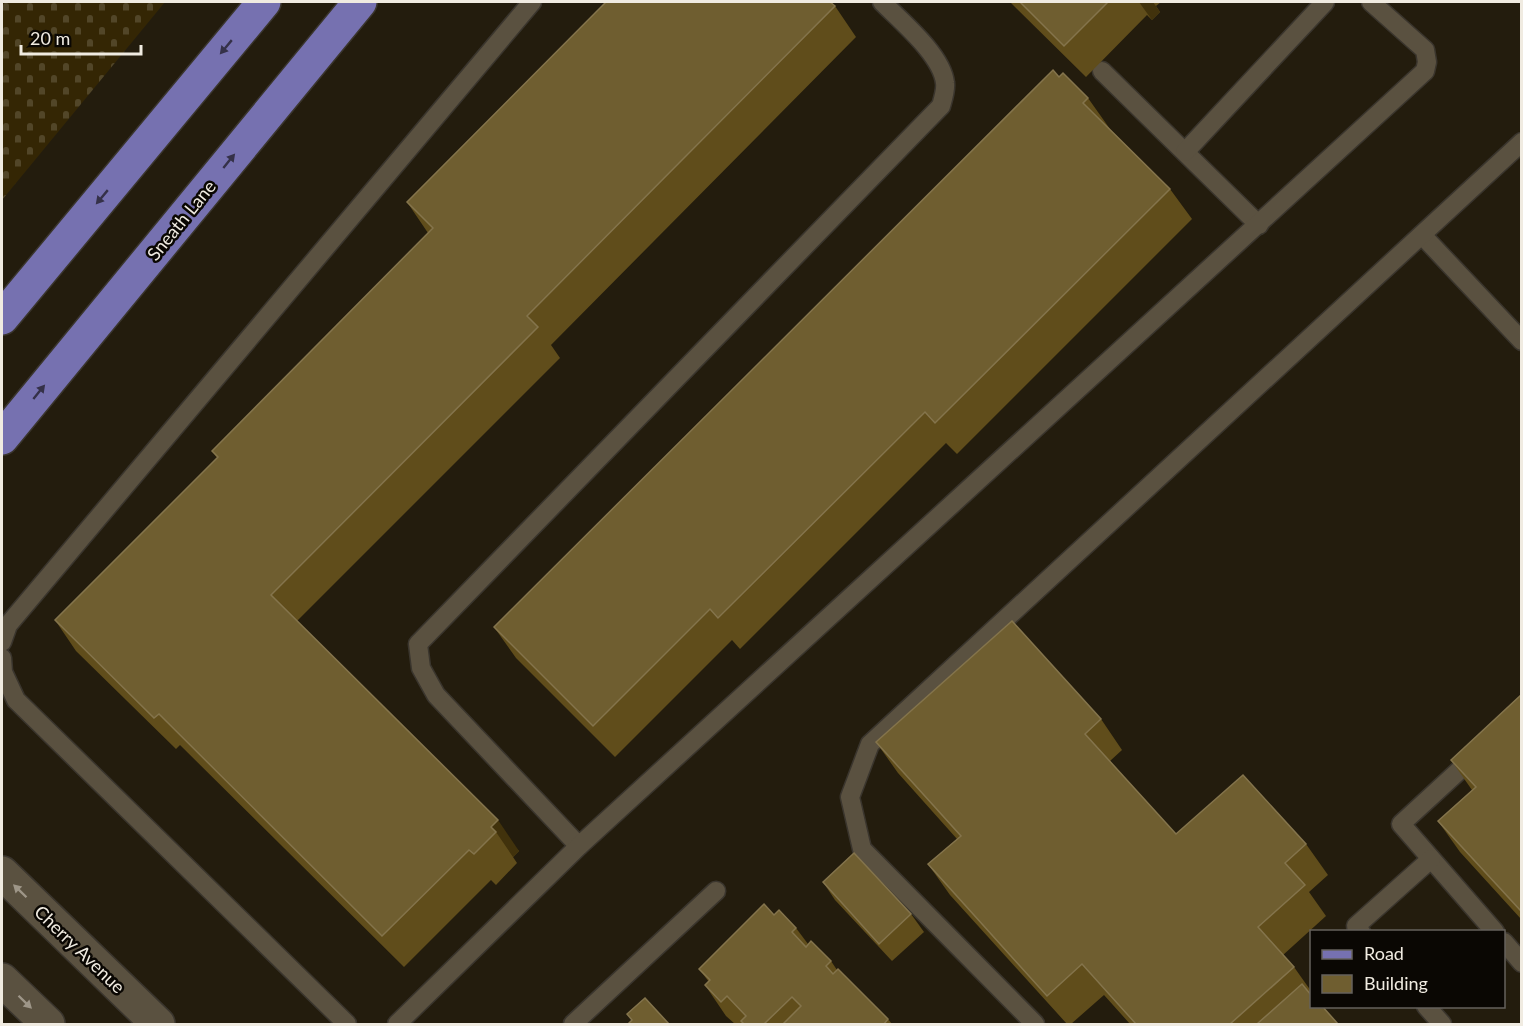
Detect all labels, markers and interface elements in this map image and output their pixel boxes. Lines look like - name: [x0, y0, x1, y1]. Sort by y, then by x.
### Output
- scale bar: [21, 18, 141, 56]
- text: 20 m: [30, 27, 70, 49]
- one-way arrow: [221, 39, 233, 54]
- one-way arrow: [223, 153, 236, 169]
- street label: Sneath Lane: [142, 175, 220, 265]
- one-way arrow: [96, 189, 109, 204]
- one-way arrow: [32, 384, 45, 400]
- one-way arrow: [12, 884, 27, 898]
- street label: Cherry Avenue: [30, 900, 130, 998]
- legend: [1310, 930, 1505, 1008]
- text: Road: [1364, 942, 1404, 964]
- text: Building: [1364, 972, 1428, 994]
- one-way arrow: [17, 995, 32, 1009]

